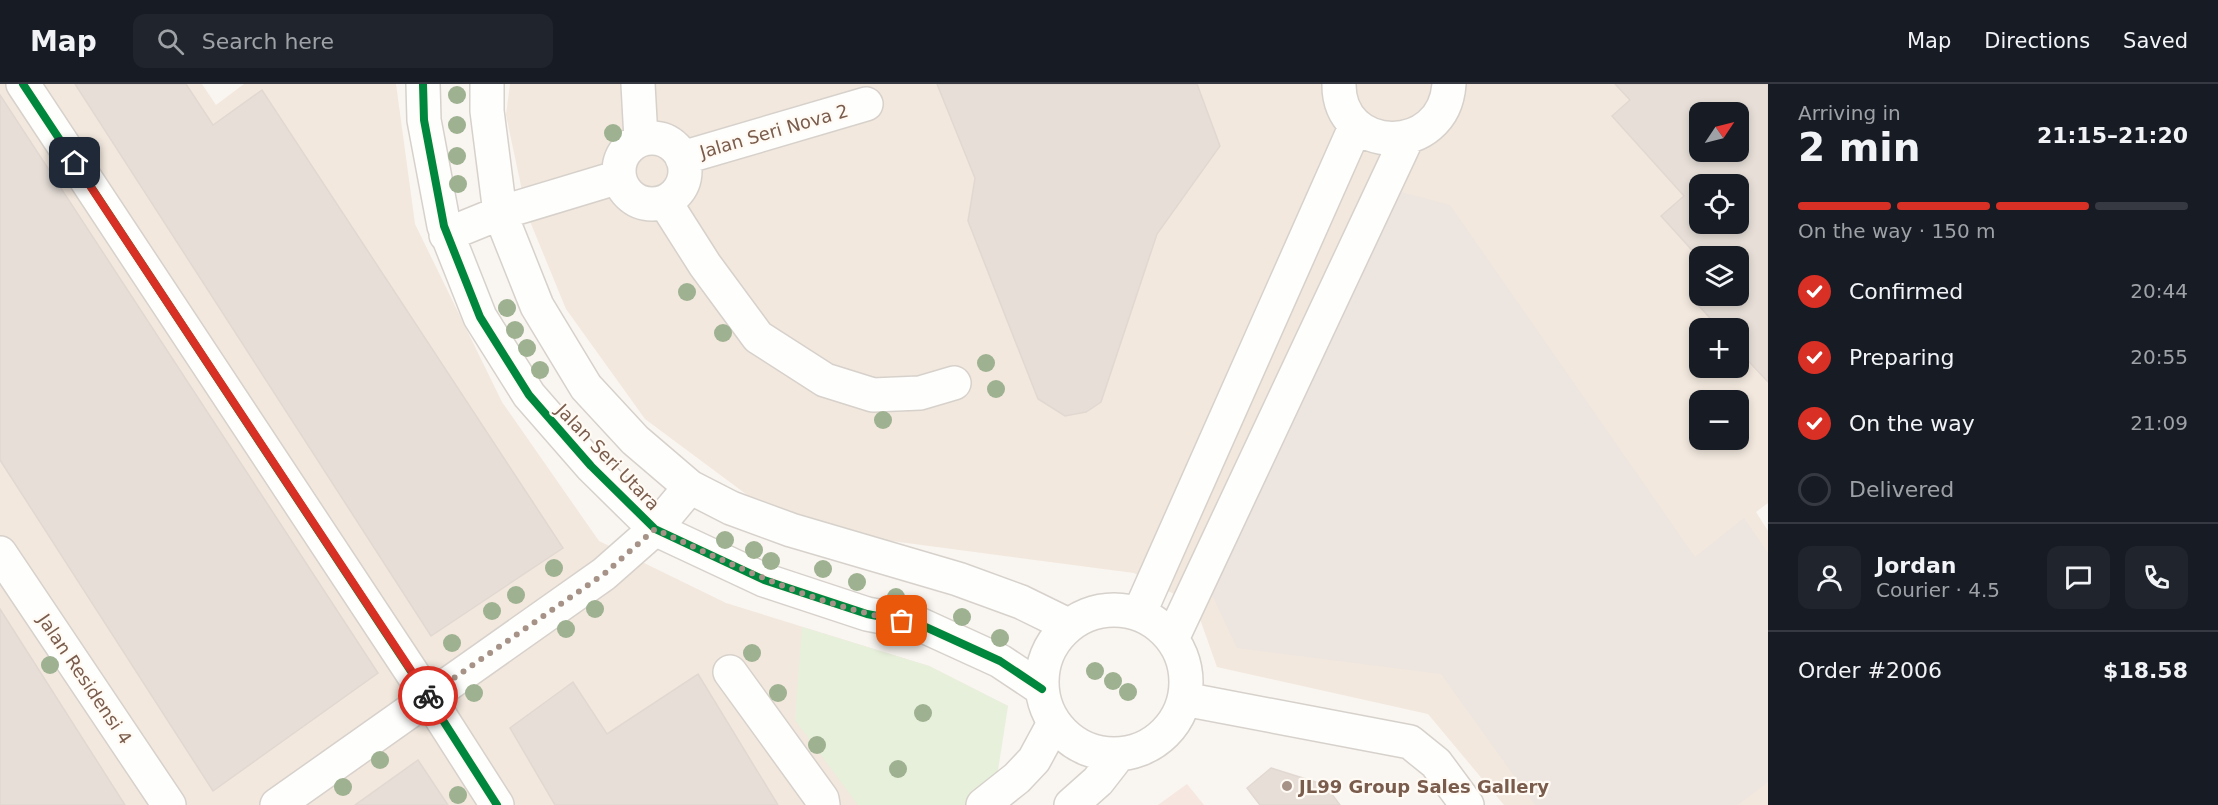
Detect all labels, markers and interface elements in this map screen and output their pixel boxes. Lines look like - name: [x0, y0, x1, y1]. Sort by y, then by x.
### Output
- search box: [133, 14, 553, 68]
- text: Map: [30, 25, 97, 58]
- icon: search: [154, 25, 187, 58]
- text: Search here: [202, 29, 334, 54]
- text: Map: [1907, 29, 1951, 53]
- text: Directions: [1984, 29, 2090, 53]
- text: Saved: [2123, 29, 2188, 53]
- street label: Jalan Seri Nova 2: [696, 100, 851, 163]
- text: Arriving in: [1798, 101, 1901, 125]
- north arrow: [1689, 102, 1749, 162]
- map controls: [1689, 102, 1749, 450]
- text: 21:15–21:20: [2037, 123, 2188, 148]
- text: 2 min: [1798, 125, 1920, 170]
- pin: [49, 137, 100, 188]
- icon: home: [58, 146, 91, 179]
- button: locate: [1689, 174, 1749, 234]
- text: On the way · 150 m: [1798, 219, 1996, 243]
- button: layers: [1689, 246, 1749, 306]
- icon: check: [1798, 275, 1831, 308]
- text: Confirmed: [1849, 279, 1963, 304]
- text: 20:44: [2130, 279, 2188, 303]
- button: +: [1689, 318, 1749, 378]
- icon: check: [1798, 341, 1831, 374]
- text: Preparing: [1849, 345, 1955, 370]
- text: 20:55: [2130, 345, 2188, 369]
- button: −: [1689, 390, 1749, 450]
- street label: Jalan Seri Utara: [551, 399, 664, 515]
- icon: check: [1798, 407, 1831, 440]
- text: On the way: [1849, 411, 1975, 436]
- text: 21:09: [2130, 411, 2188, 435]
- text: Delivered: [1849, 477, 1954, 502]
- button: person: [1798, 546, 1861, 609]
- button: chat: [2047, 546, 2110, 609]
- button: phone: [2125, 546, 2188, 609]
- text: Jordan: [1876, 553, 1956, 578]
- text: Courier · 4.5: [1876, 578, 2000, 602]
- pin: [876, 595, 927, 646]
- icon: bag: [885, 604, 918, 637]
- street label: Jalan Residensi 4: [33, 609, 136, 748]
- text: Order #2006: [1798, 658, 1942, 683]
- text: $18.58: [2103, 658, 2188, 683]
- courier: [398, 666, 458, 726]
- icon: bike: [412, 680, 445, 713]
- place label: JL99 Group Sales Gallery: [1297, 776, 1549, 797]
- marker: JL99 Group Sales Gallery: [1280, 779, 1294, 793]

